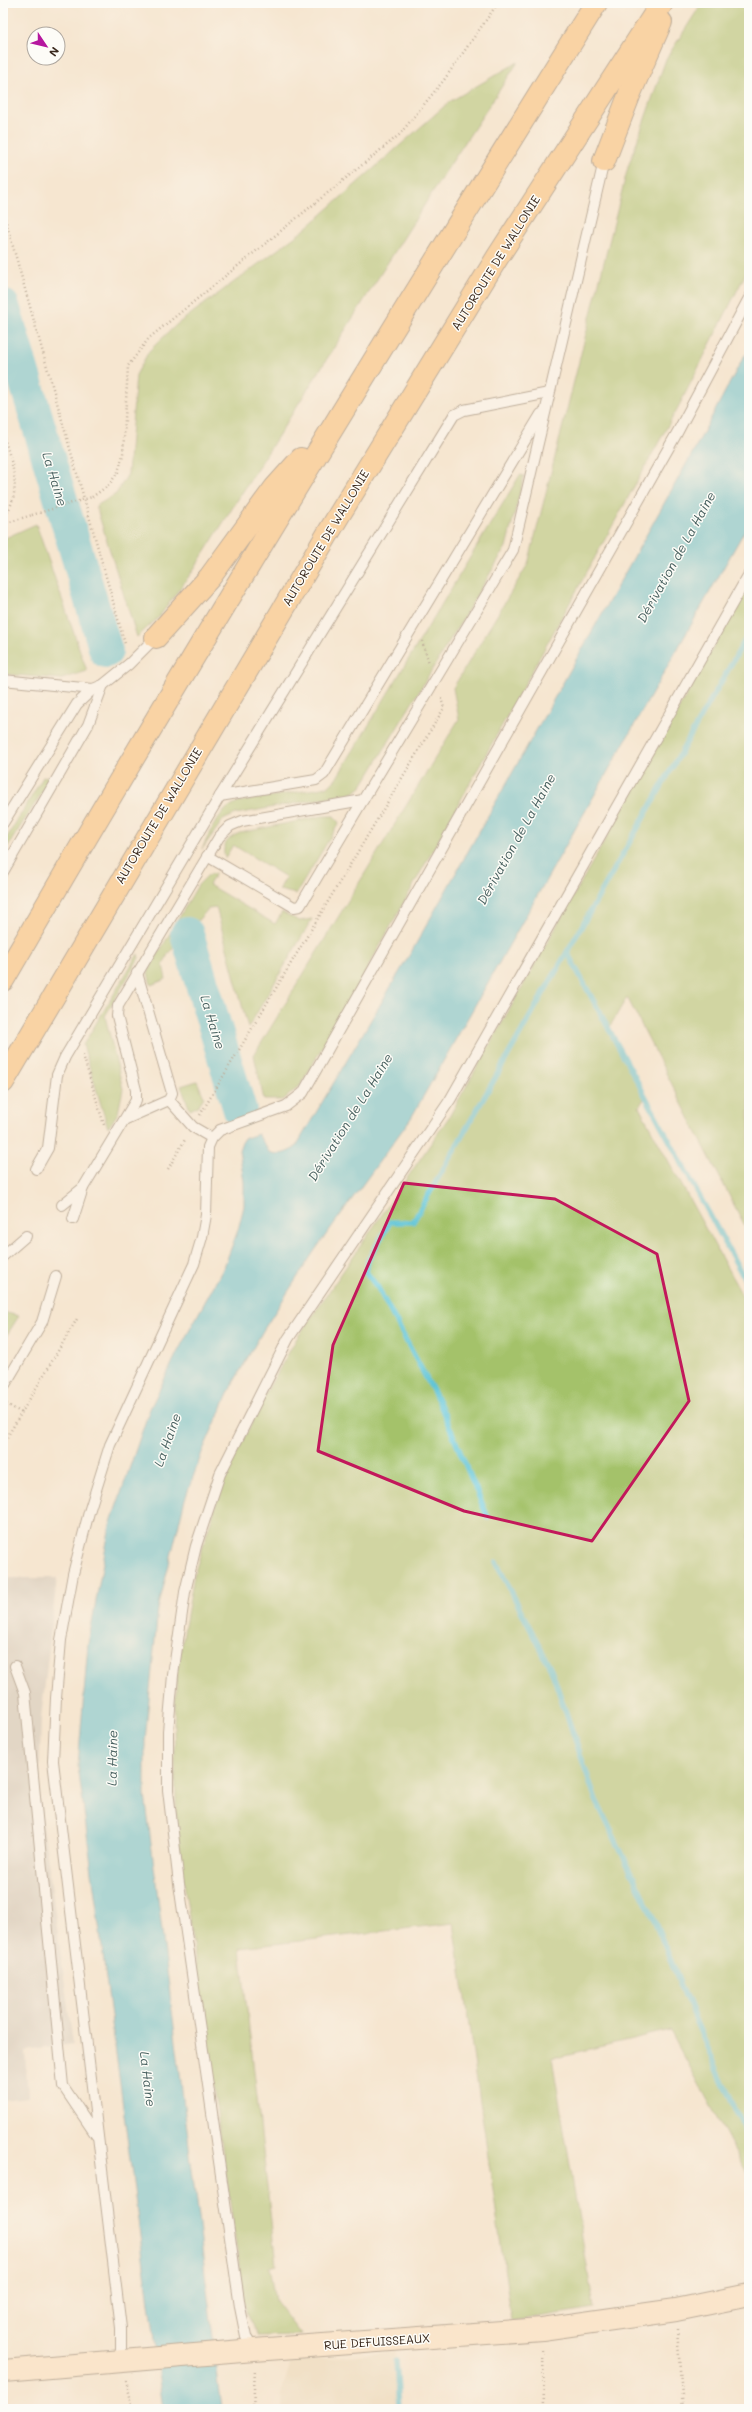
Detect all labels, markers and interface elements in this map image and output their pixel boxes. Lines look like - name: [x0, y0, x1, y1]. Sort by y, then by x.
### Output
- north arrow: [26, 26, 66, 66]
- text: N: [46, 44, 63, 60]
- street label: AUTOROUTE DE WALLONIE: [447, 192, 543, 333]
- water label: La Haine: [39, 450, 72, 508]
- street label: AUTOROUTE DE WALLONIE: [278, 466, 372, 608]
- water label: Dérivation de La Haine: [632, 488, 719, 625]
- street label: AUTOROUTE DE WALLONIE: [111, 744, 205, 886]
- water label: Dérivation de La Haine: [472, 770, 559, 907]
- water label: La Haine: [197, 993, 230, 1051]
- water label: Dérivation de La Haine: [303, 1050, 396, 1184]
- water label: La Haine: [149, 1411, 184, 1469]
- water label: La Haine: [103, 1730, 120, 1786]
- water label: La Haine: [137, 2050, 160, 2108]
- street label: RUE DEFUISSEAUX: [323, 2329, 430, 2353]

